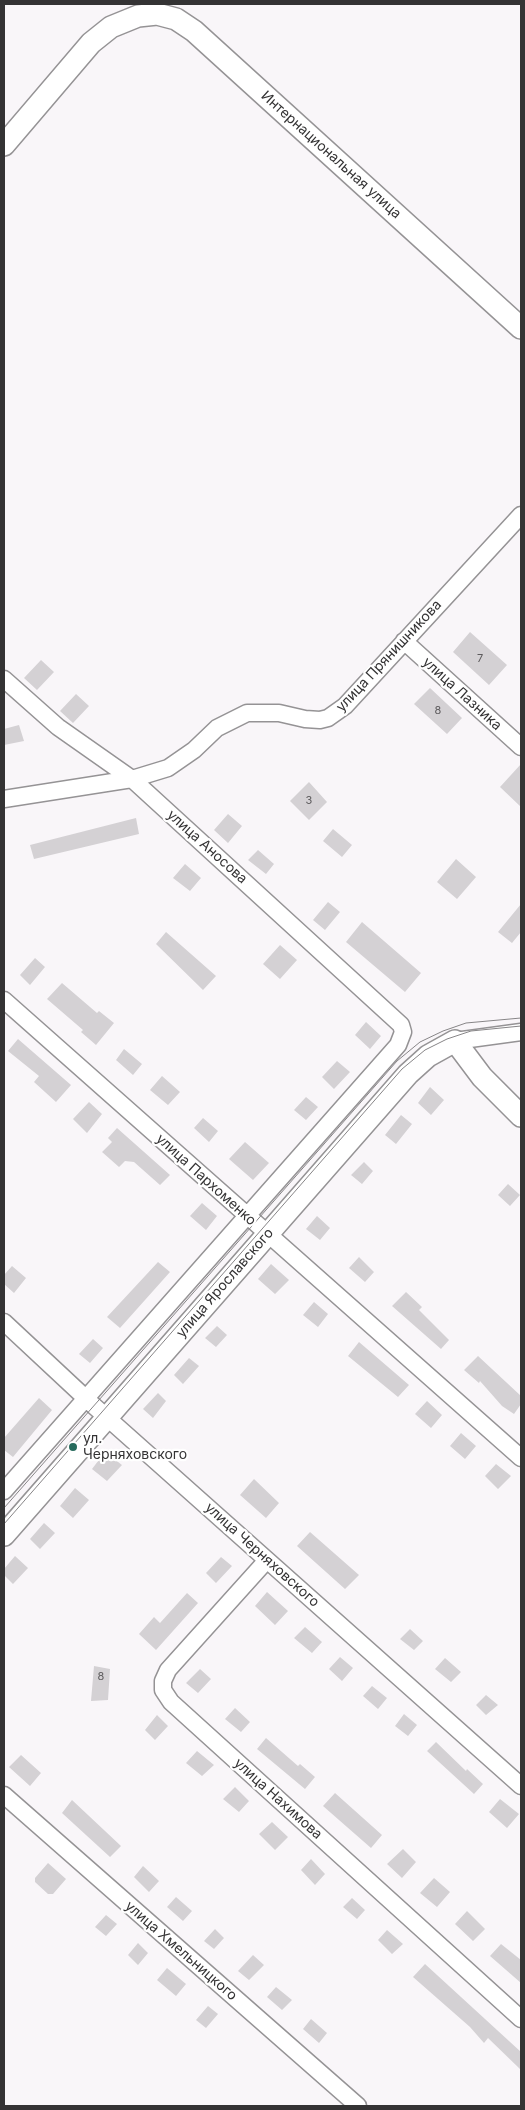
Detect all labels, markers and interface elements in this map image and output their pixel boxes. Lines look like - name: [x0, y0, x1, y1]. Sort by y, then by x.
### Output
- street label: Интернациональная улица: [258, 88, 404, 222]
- street label: улица Прянишникова: [333, 597, 445, 715]
- house number: 7: [477, 652, 483, 666]
- street label: улица Лазника: [419, 654, 505, 734]
- house number: 8: [435, 704, 441, 718]
- house number: 3: [306, 794, 312, 808]
- street label: улица Аносова: [163, 807, 251, 887]
- street label: улица Пархоменко: [152, 1131, 260, 1229]
- street label: улица Ярославского: [173, 1225, 277, 1341]
- place label: ул. Черняховского: [83, 1431, 187, 1464]
- marker: ул. Черняховского: [67, 1441, 79, 1453]
- street label: улица Черняховского: [201, 1499, 323, 1611]
- house number: 8: [98, 1670, 104, 1684]
- street label: улица Нахимова: [230, 1755, 326, 1843]
- street label: улица Хмельницкого: [122, 1898, 240, 2004]

